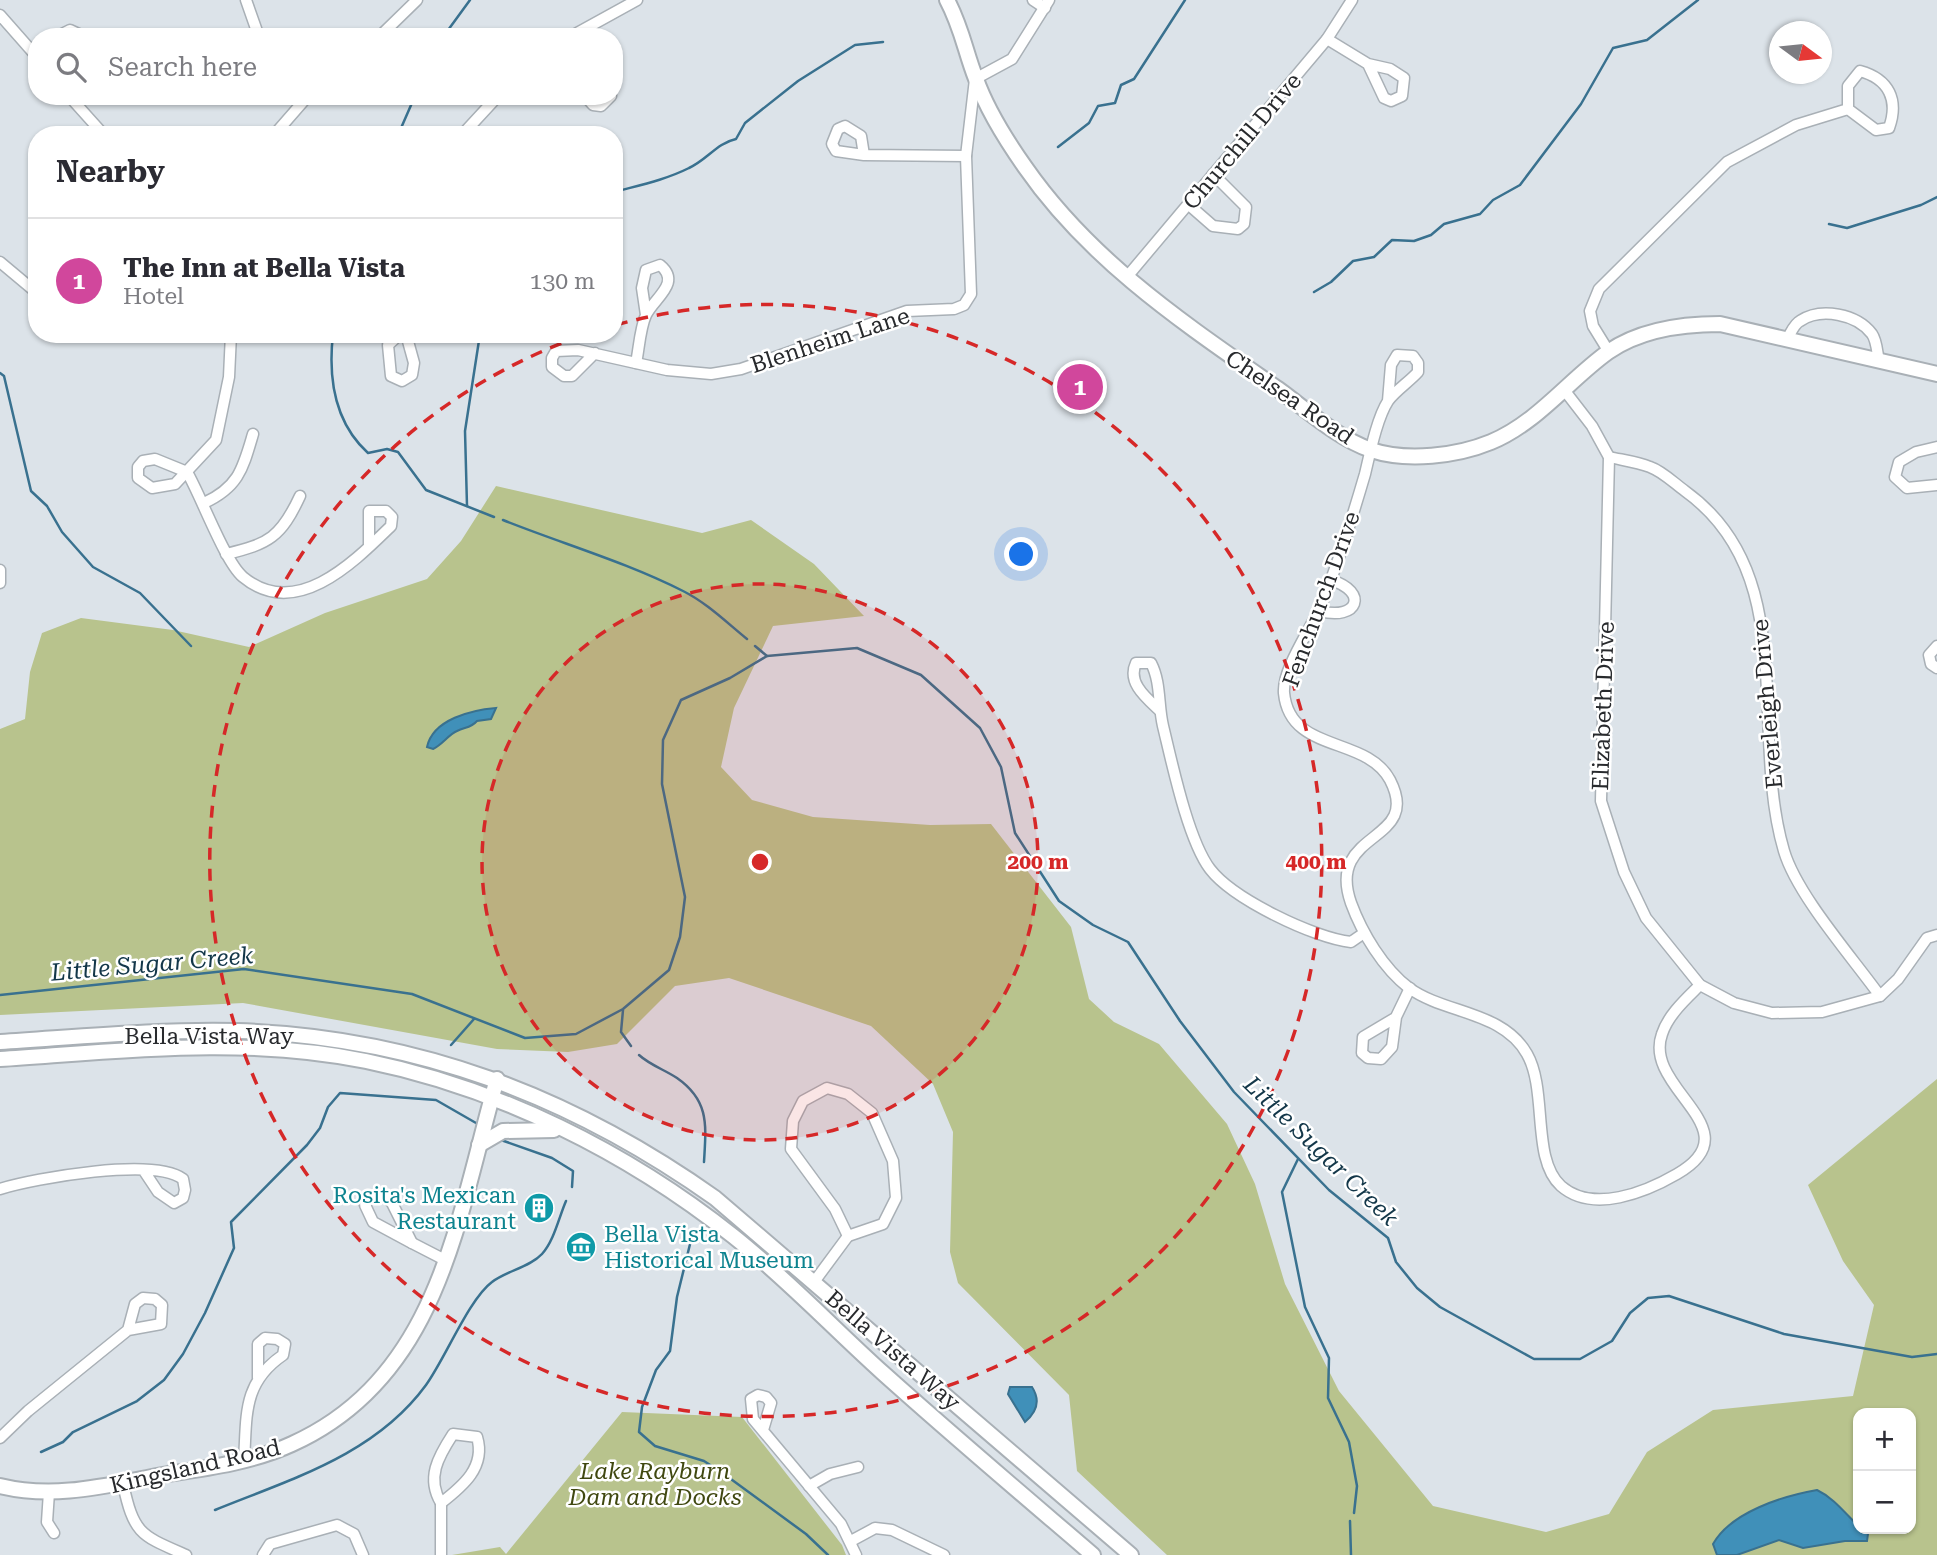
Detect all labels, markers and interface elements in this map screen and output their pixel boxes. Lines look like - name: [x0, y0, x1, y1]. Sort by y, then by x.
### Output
- north arrow: [1769, 21, 1832, 84]
- search box: [28, 28, 623, 105]
- icon: search: [52, 48, 90, 86]
- text: Search here: [108, 52, 257, 82]
- street label: Churchill Drive: [1177, 68, 1307, 215]
- text: Nearby: [56, 154, 165, 189]
- text: The Inn at Bella Vista: [123, 253, 405, 283]
- text: 1: [73, 268, 85, 295]
- text: 130 m: [530, 268, 595, 295]
- text: Hotel: [123, 283, 184, 310]
- street label: Blenheim Lane: [747, 302, 913, 379]
- street label: Chelsea Road: [1220, 345, 1359, 450]
- pin: 1: [1057, 361, 1103, 413]
- street label: Fenchurch Drive: [1277, 508, 1366, 691]
- your location: [1004, 537, 1038, 571]
- street label: Everleigh Drive: [1747, 618, 1788, 790]
- street label: Elizabeth Drive: [1587, 621, 1620, 791]
- centre of rings: [748, 850, 772, 874]
- text: 200 m: [1008, 850, 1068, 874]
- text: 400 m: [1286, 850, 1346, 874]
- water label: Little Sugar Creek: [49, 941, 254, 987]
- street label: Bella Vista Way: [124, 1023, 294, 1050]
- water label: Little Sugar Creek: [1237, 1070, 1404, 1232]
- place label: Rosita's Mexican Restaurant: [332, 1182, 516, 1235]
- building icon: Rosita's Mexican Restaurant: [522, 1191, 556, 1225]
- place label: Bella Vista Historical Museum: [604, 1221, 814, 1274]
- museum icon: Bella Vista Historical Museum: [564, 1230, 598, 1264]
- street label: Bella Vista Way: [820, 1285, 966, 1416]
- map controls: [1853, 1408, 1916, 1534]
- button: +: [1853, 1408, 1916, 1471]
- street label: Kingsland Road: [107, 1434, 283, 1499]
- park label: Lake Rayburn Dam and Docks: [567, 1458, 742, 1511]
- button: −: [1853, 1471, 1916, 1534]

